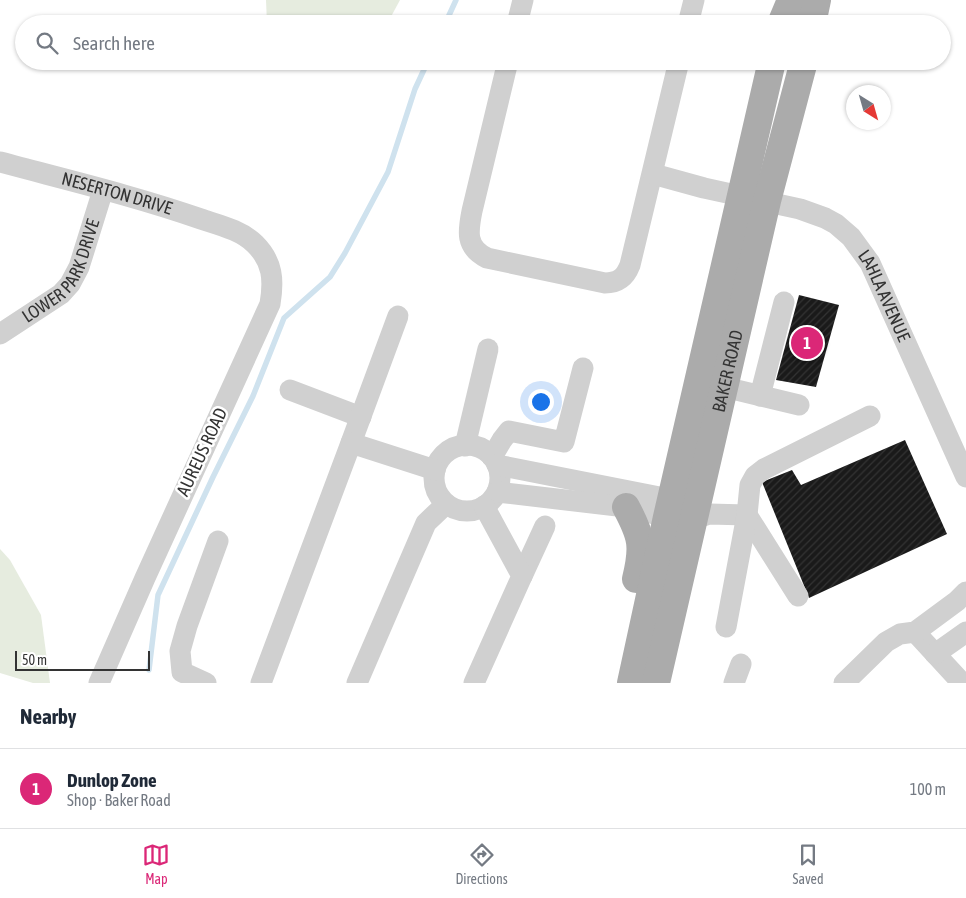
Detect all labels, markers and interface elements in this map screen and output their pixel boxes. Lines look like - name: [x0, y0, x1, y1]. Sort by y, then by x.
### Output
- search box: [15, 15, 951, 70]
- icon: search: [33, 29, 61, 57]
- text: Search here: [73, 32, 155, 54]
- north arrow: [846, 85, 891, 130]
- street label: NESERTON DRIVE: [59, 168, 175, 219]
- street label: LOWER PARK DRIVE: [18, 216, 103, 327]
- street label: LAHLA AVENUE: [854, 246, 915, 345]
- pin: 1: [791, 324, 823, 362]
- street label: BAKER ROAD: [708, 328, 747, 414]
- your location: [528, 389, 554, 415]
- street label: AUREUS ROAD: [172, 404, 231, 499]
- scale bar: [15, 648, 150, 671]
- text: 50 m: [22, 652, 47, 668]
- text: Nearby: [20, 704, 76, 728]
- text: Dunlop Zone: [67, 769, 157, 791]
- text: 1: [32, 780, 40, 798]
- text: 100 m: [910, 780, 946, 798]
- text: Shop · Baker Road: [67, 791, 171, 809]
- tab: Map: [142, 841, 170, 887]
- tab: Directions: [455, 841, 508, 887]
- tab: Saved: [793, 841, 824, 887]

